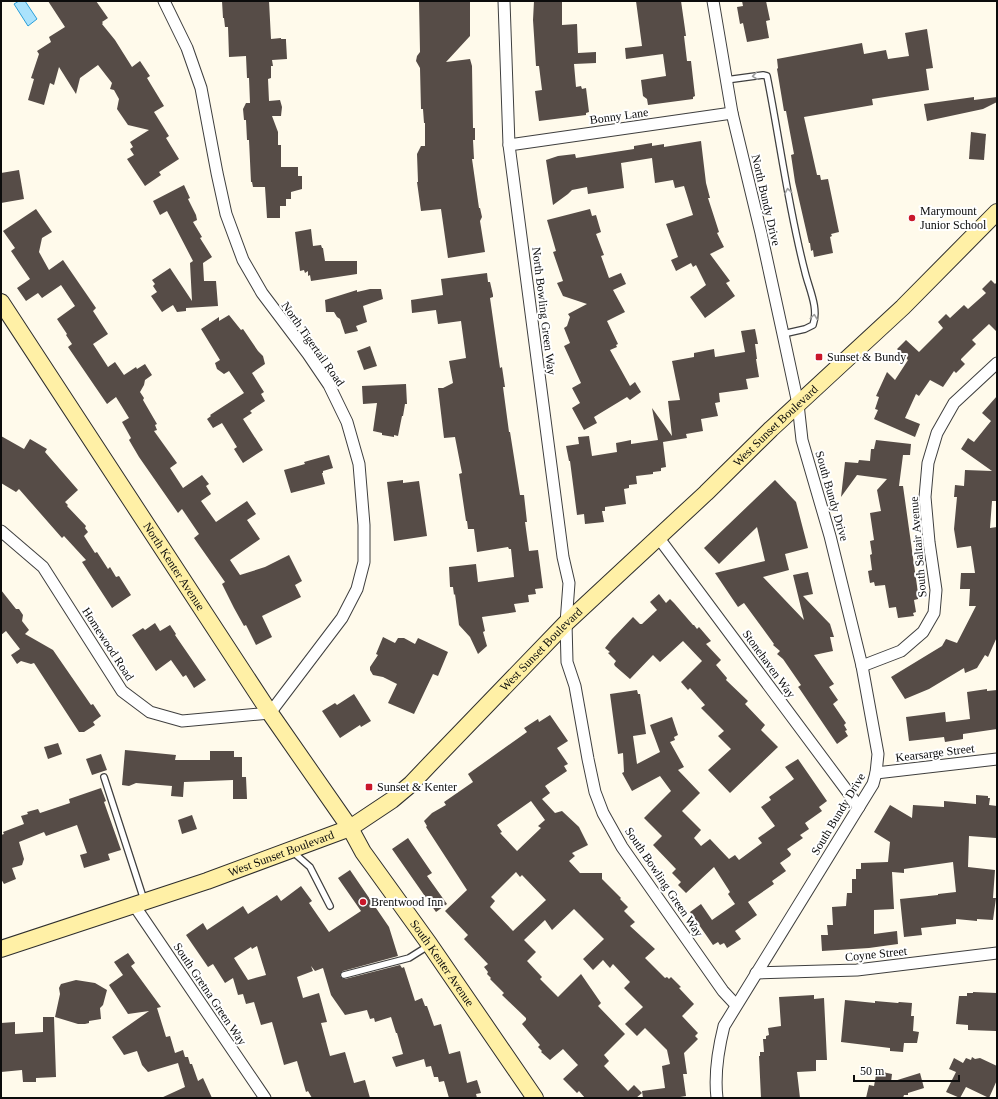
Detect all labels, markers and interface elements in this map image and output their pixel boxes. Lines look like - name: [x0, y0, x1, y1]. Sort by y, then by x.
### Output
- one-way arrow: [751, 71, 758, 80]
- street label: Bonny Lane: [589, 105, 649, 127]
- street label: North Bundy Drive: [749, 153, 783, 247]
- one-way arrow: [784, 188, 793, 194]
- place label: Marymount Junior School: [920, 204, 987, 232]
- marker: Marymount Junior School: [907, 213, 917, 223]
- street label: North Bowling Green Way: [529, 246, 559, 376]
- street label: North Tigertail Road: [279, 299, 347, 389]
- one-way arrow: [809, 314, 818, 321]
- place label: Sunset & Bundy: [827, 350, 906, 364]
- marker: Sunset & Bundy: [814, 352, 824, 362]
- street label: West Sunset Boulevard: [730, 382, 821, 469]
- street label: South Bundy Drive: [812, 449, 852, 543]
- street label: South Saltair Avenue: [907, 496, 929, 598]
- street label: North Kenter Avenue: [140, 520, 208, 613]
- street label: Homewood Road: [79, 605, 137, 683]
- street label: West Sunset Boulevard: [497, 605, 585, 694]
- street label: Stonehaven Way: [740, 627, 798, 701]
- street label: Kearsarge Street: [895, 741, 976, 765]
- street label: South Bundy Drive: [808, 770, 868, 858]
- place label: Sunset & Kenter: [377, 780, 457, 794]
- marker: Sunset & Kenter: [364, 782, 374, 792]
- street label: South Bowling Green Way: [622, 825, 706, 939]
- street label: West Sunset Boulevard: [226, 828, 336, 880]
- place label: Brentwood Inn: [371, 895, 443, 909]
- marker: Brentwood Inn: [358, 897, 368, 907]
- street label: South Kenter Avenue: [407, 917, 477, 1009]
- street label: South Gretna Green Way: [171, 940, 249, 1048]
- street label: Coyne Street: [844, 944, 908, 964]
- scale bar: [854, 1057, 959, 1083]
- text: 50 m: [860, 1064, 885, 1078]

